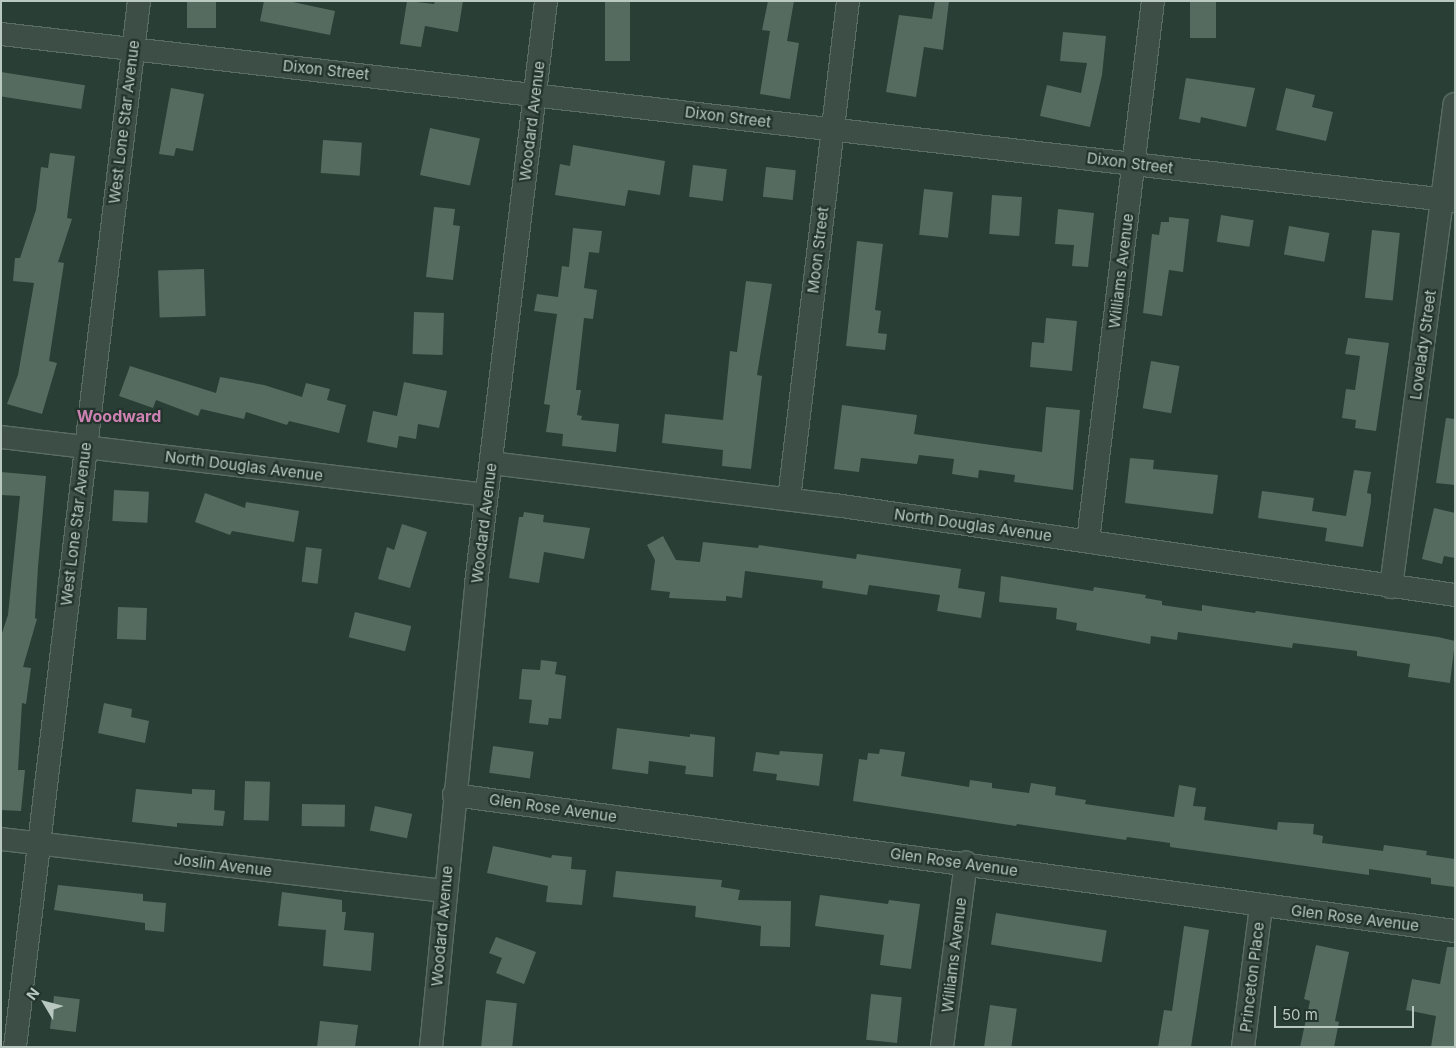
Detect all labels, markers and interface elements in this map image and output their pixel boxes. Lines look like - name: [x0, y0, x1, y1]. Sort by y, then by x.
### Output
- street label: West Lone Star Avenue: [105, 39, 143, 205]
- street label: Dixon Street: [282, 57, 370, 83]
- street label: Woodard Avenue: [516, 60, 548, 182]
- street label: Dixon Street: [684, 103, 772, 131]
- street label: Dixon Street: [1086, 149, 1174, 177]
- street label: Moon Street: [804, 206, 832, 294]
- street label: Williams Avenue: [1105, 212, 1137, 330]
- street label: Lovelady Street: [1406, 289, 1440, 401]
- district label: Woodward: [77, 406, 161, 426]
- street label: West Lone Star Avenue: [57, 441, 95, 607]
- street label: North Douglas Avenue: [164, 447, 324, 485]
- street label: Woodard Avenue: [468, 462, 500, 584]
- street label: North Douglas Avenue: [893, 505, 1053, 545]
- street label: Glen Rose Avenue: [488, 790, 618, 826]
- street label: Glen Rose Avenue: [889, 844, 1019, 880]
- street label: Joslin Avenue: [173, 850, 273, 880]
- street label: Woodard Avenue: [428, 865, 456, 987]
- street label: Williams Avenue: [938, 896, 970, 1014]
- street label: Glen Rose Avenue: [1290, 901, 1420, 935]
- street label: Princeton Place: [1236, 921, 1268, 1033]
- north arrow: [20, 978, 70, 1028]
- text: N: [23, 984, 43, 1003]
- scale bar: [1276, 996, 1416, 1028]
- text: 50 m: [1282, 1005, 1318, 1024]

